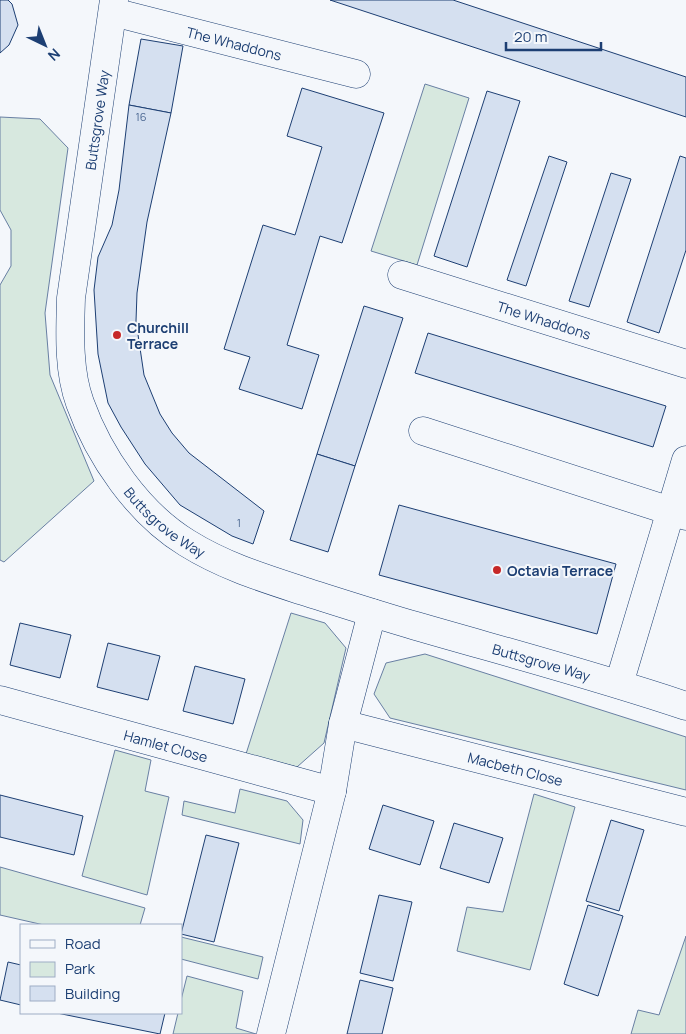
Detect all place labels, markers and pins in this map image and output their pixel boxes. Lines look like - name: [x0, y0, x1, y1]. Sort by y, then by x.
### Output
- place label: Churchill Terrace: [127, 318, 189, 353]
- marker: Churchill Terrace: [111, 329, 123, 341]
- place label: Octavia Terrace: [507, 561, 613, 580]
- marker: Octavia Terrace: [491, 564, 503, 576]

